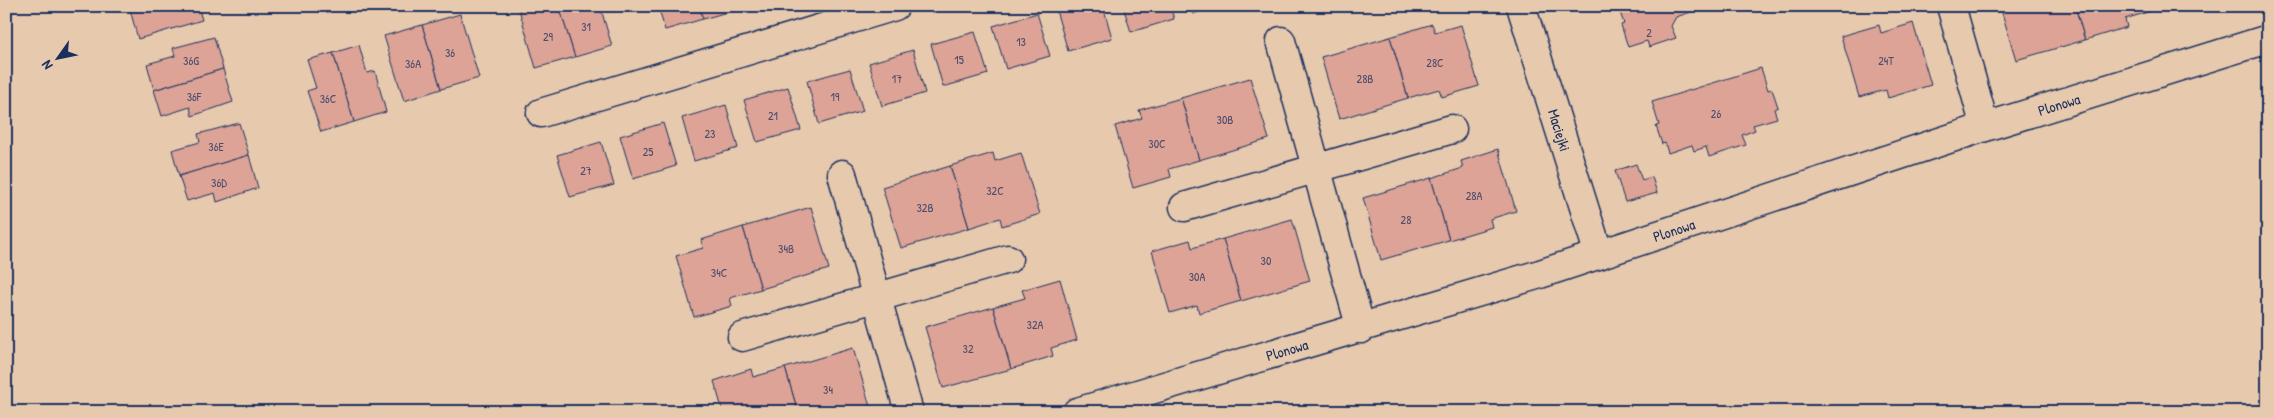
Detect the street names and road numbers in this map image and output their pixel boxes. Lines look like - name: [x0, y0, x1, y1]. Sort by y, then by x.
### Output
- street label: Plonowa: [2035, 88, 2082, 120]
- street label: Maciejki: [1543, 106, 1576, 154]
- street label: Plonowa: [1650, 213, 1698, 247]
- street label: Plonowa: [1263, 333, 1311, 366]

